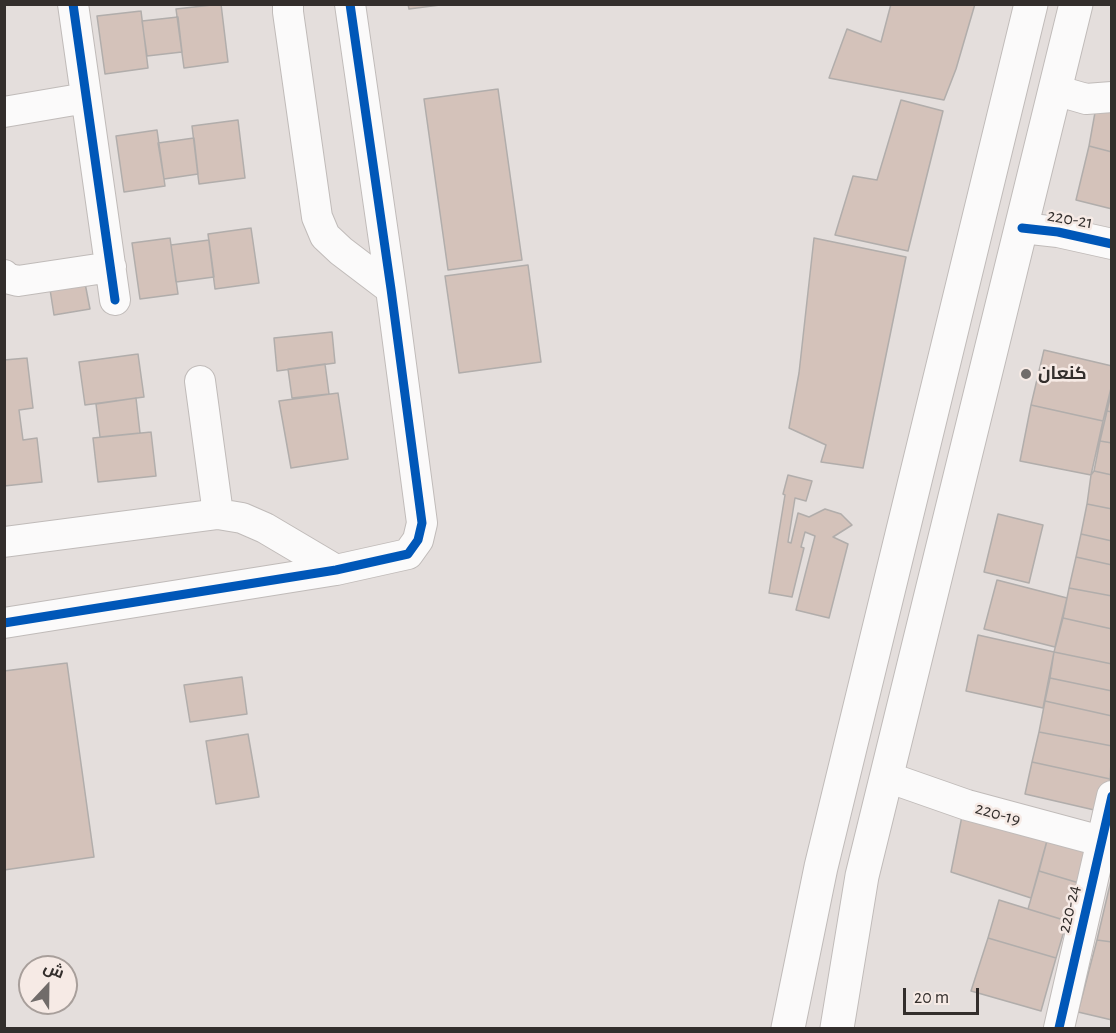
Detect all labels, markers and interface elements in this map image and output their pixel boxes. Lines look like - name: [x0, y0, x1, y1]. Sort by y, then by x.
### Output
- street label: 220-21: [1046, 204, 1094, 234]
- place label: كنعان: [1038, 363, 1087, 385]
- marker: كنعان: [1019, 367, 1033, 381]
- street label: 220-19: [973, 797, 1023, 831]
- street label: 220-24: [1053, 883, 1085, 935]
- north arrow: [18, 955, 78, 1015]
- text: ش: [41, 959, 67, 981]
- scale bar: [906, 976, 982, 1014]
- text: 20 m: [914, 989, 949, 1007]

